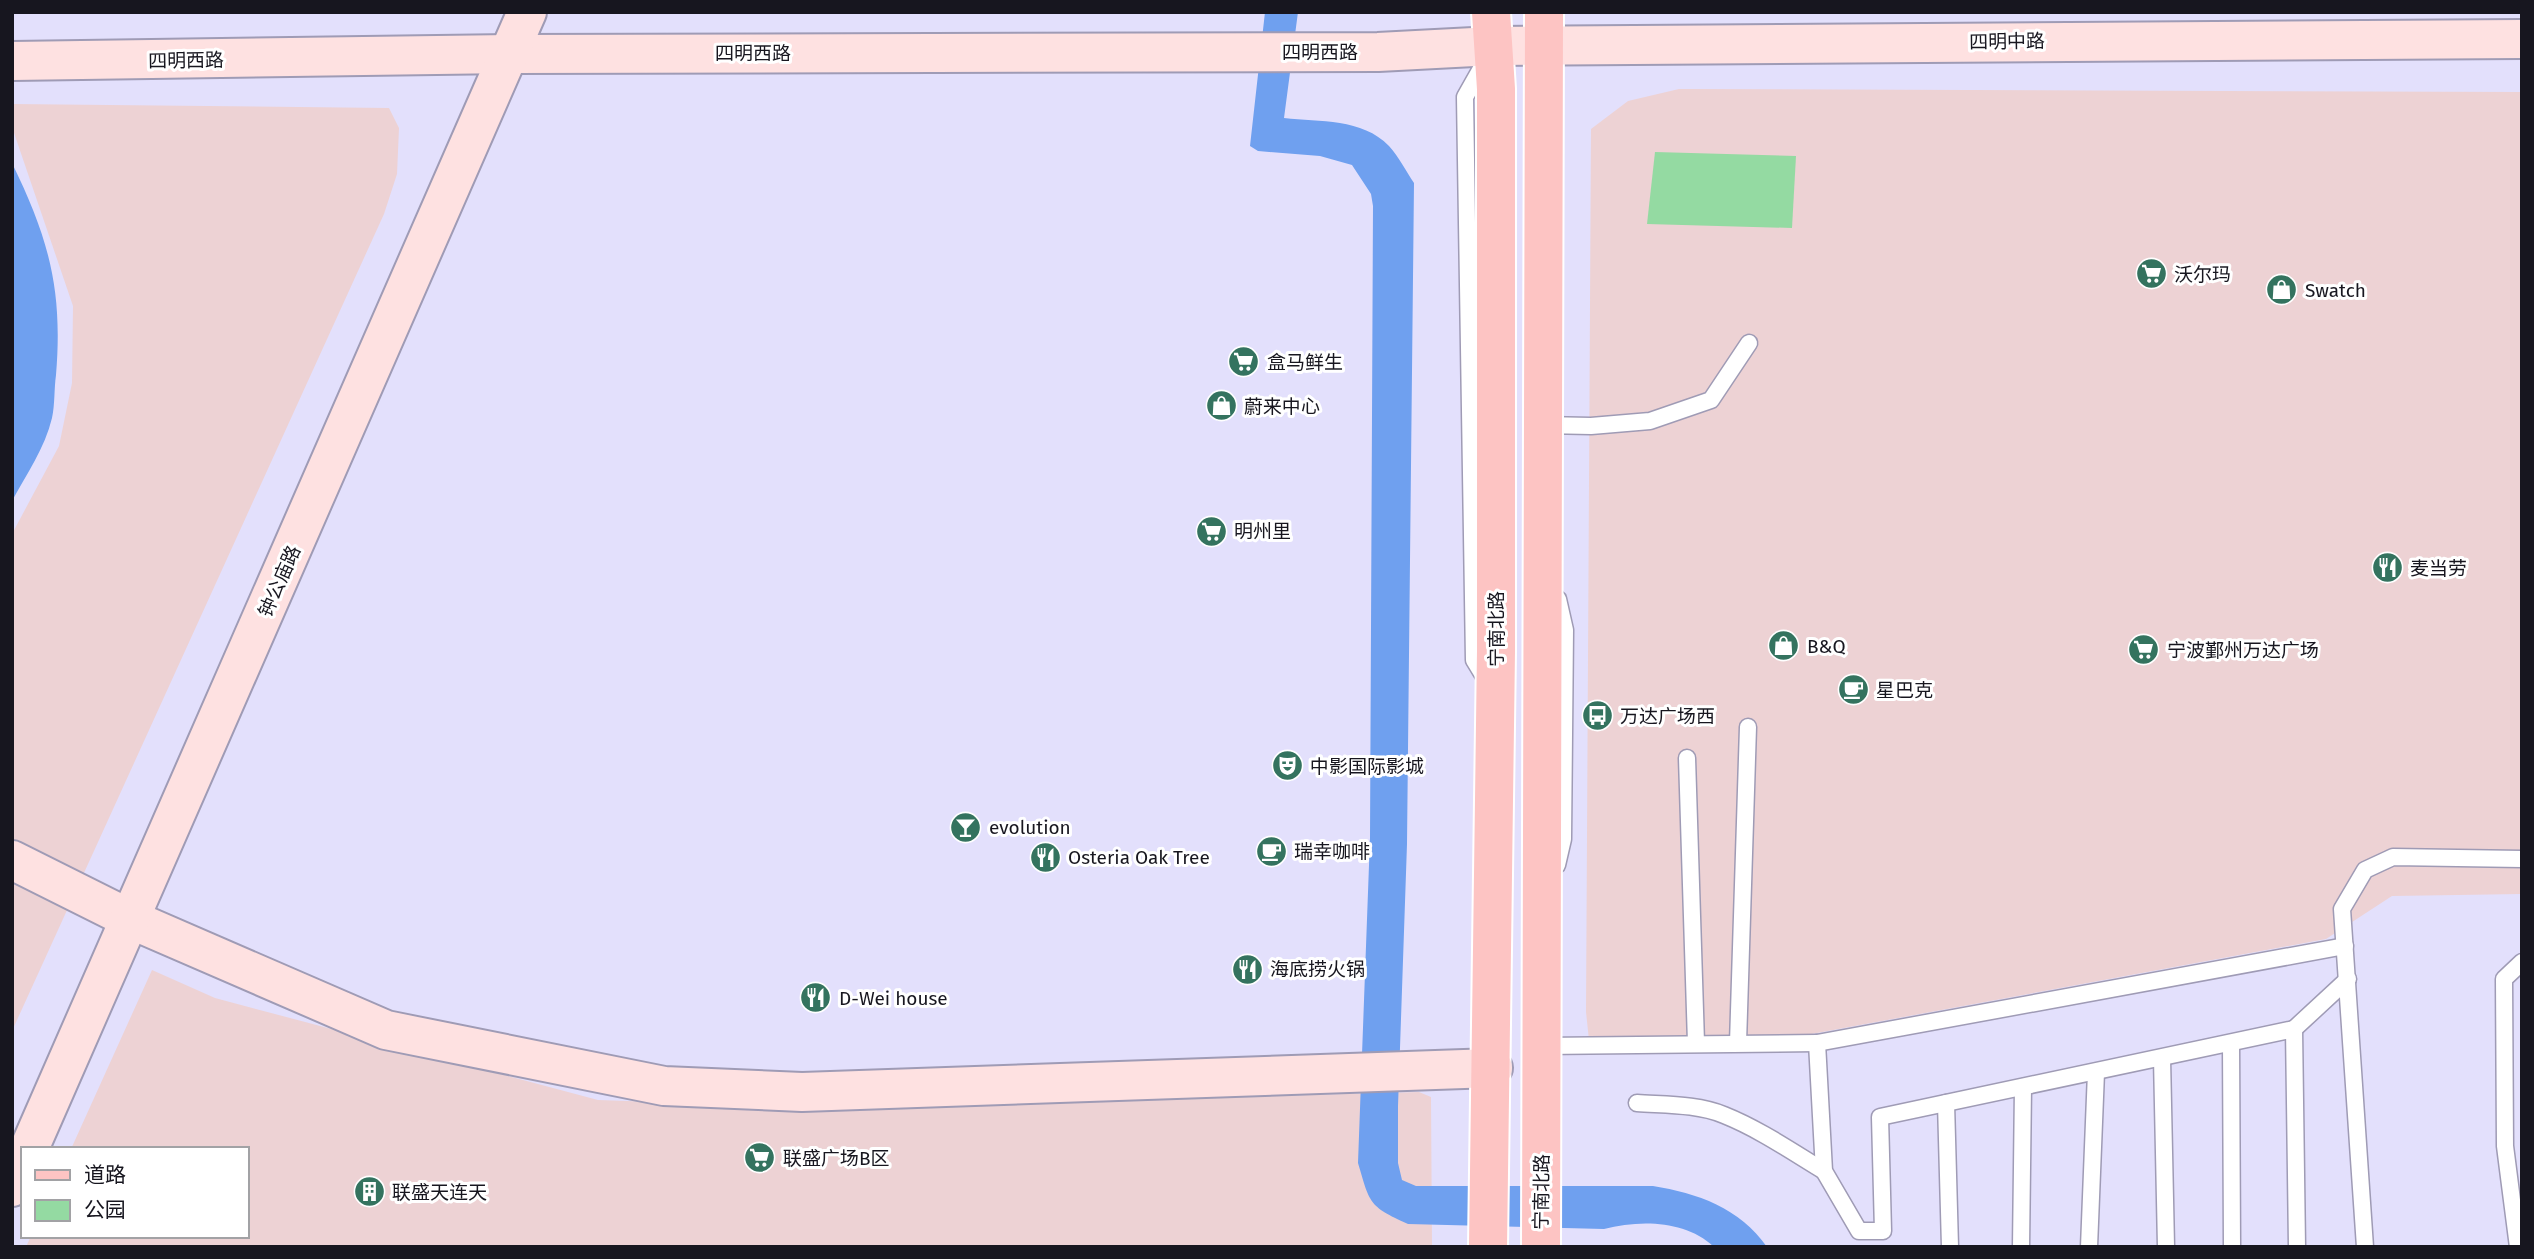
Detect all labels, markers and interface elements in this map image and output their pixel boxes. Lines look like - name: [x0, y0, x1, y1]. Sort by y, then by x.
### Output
- street label: 四明中路: [1969, 29, 2045, 54]
- street label: 四明西路: [1282, 41, 1358, 64]
- street label: 四明西路: [715, 42, 791, 65]
- street label: 四明西路: [148, 48, 224, 73]
- supermarket icon: 沃尔玛: [2134, 257, 2168, 291]
- place label: 沃尔玛: [2174, 263, 2231, 286]
- shop icon: Swatch: [2265, 273, 2299, 307]
- place label: Swatch: [2305, 279, 2366, 302]
- supermarket icon: 盒马鲜生: [1227, 345, 1261, 379]
- place label: 盒马鲜生: [1267, 351, 1343, 374]
- shop icon: 蔚来中心: [1204, 389, 1238, 423]
- place label: 蔚来中心: [1244, 395, 1320, 418]
- supermarket icon: 明州里: [1194, 514, 1228, 548]
- place label: 明州里: [1234, 520, 1291, 543]
- street label: 钟公庙路: [253, 542, 305, 621]
- restaurant icon: 麦当劳: [2370, 551, 2404, 585]
- place label: 麦当劳: [2410, 557, 2467, 580]
- street label: 宁南北路: [1485, 591, 1508, 667]
- shop icon: B&Q: [1767, 629, 1801, 663]
- supermarket icon: 宁波鄞州万达广场: [2127, 633, 2161, 667]
- place label: B&Q: [1807, 635, 1846, 658]
- place label: 宁波鄞州万达广场: [2167, 639, 2319, 662]
- cafe icon: 星巴克: [1836, 673, 1870, 707]
- place label: 星巴克: [1876, 679, 1933, 702]
- bus stop icon: 万达广场西: [1580, 699, 1614, 733]
- place label: 万达广场西: [1620, 705, 1715, 728]
- theatre icon: 中影国际影城: [1270, 749, 1304, 783]
- place label: 中影国际影城: [1310, 755, 1424, 778]
- bar icon: evolution: [949, 810, 983, 844]
- place label: evolution: [989, 816, 1071, 839]
- cafe icon: 瑞幸咖啡: [1254, 834, 1288, 868]
- restaurant icon: Osteria Oak Tree: [1028, 840, 1062, 874]
- place label: 瑞幸咖啡: [1294, 840, 1370, 863]
- place label: Osteria Oak Tree: [1068, 846, 1210, 869]
- restaurant icon: 海底捞火锅: [1230, 952, 1264, 986]
- place label: 海底捞火锅: [1270, 958, 1365, 981]
- restaurant icon: D-Wei house: [799, 981, 833, 1015]
- place label: D-Wei house: [839, 987, 948, 1010]
- supermarket icon: 联盛广场B区: [743, 1141, 777, 1175]
- legend: [21, 1147, 248, 1238]
- place label: 联盛广场B区: [783, 1147, 890, 1170]
- street label: 宁南北路: [1529, 1154, 1554, 1230]
- text: 道路: [84, 1162, 126, 1188]
- building icon: 联盛天连天: [352, 1175, 386, 1209]
- place label: 联盛天连天: [392, 1181, 487, 1204]
- text: 公园: [84, 1197, 126, 1223]

